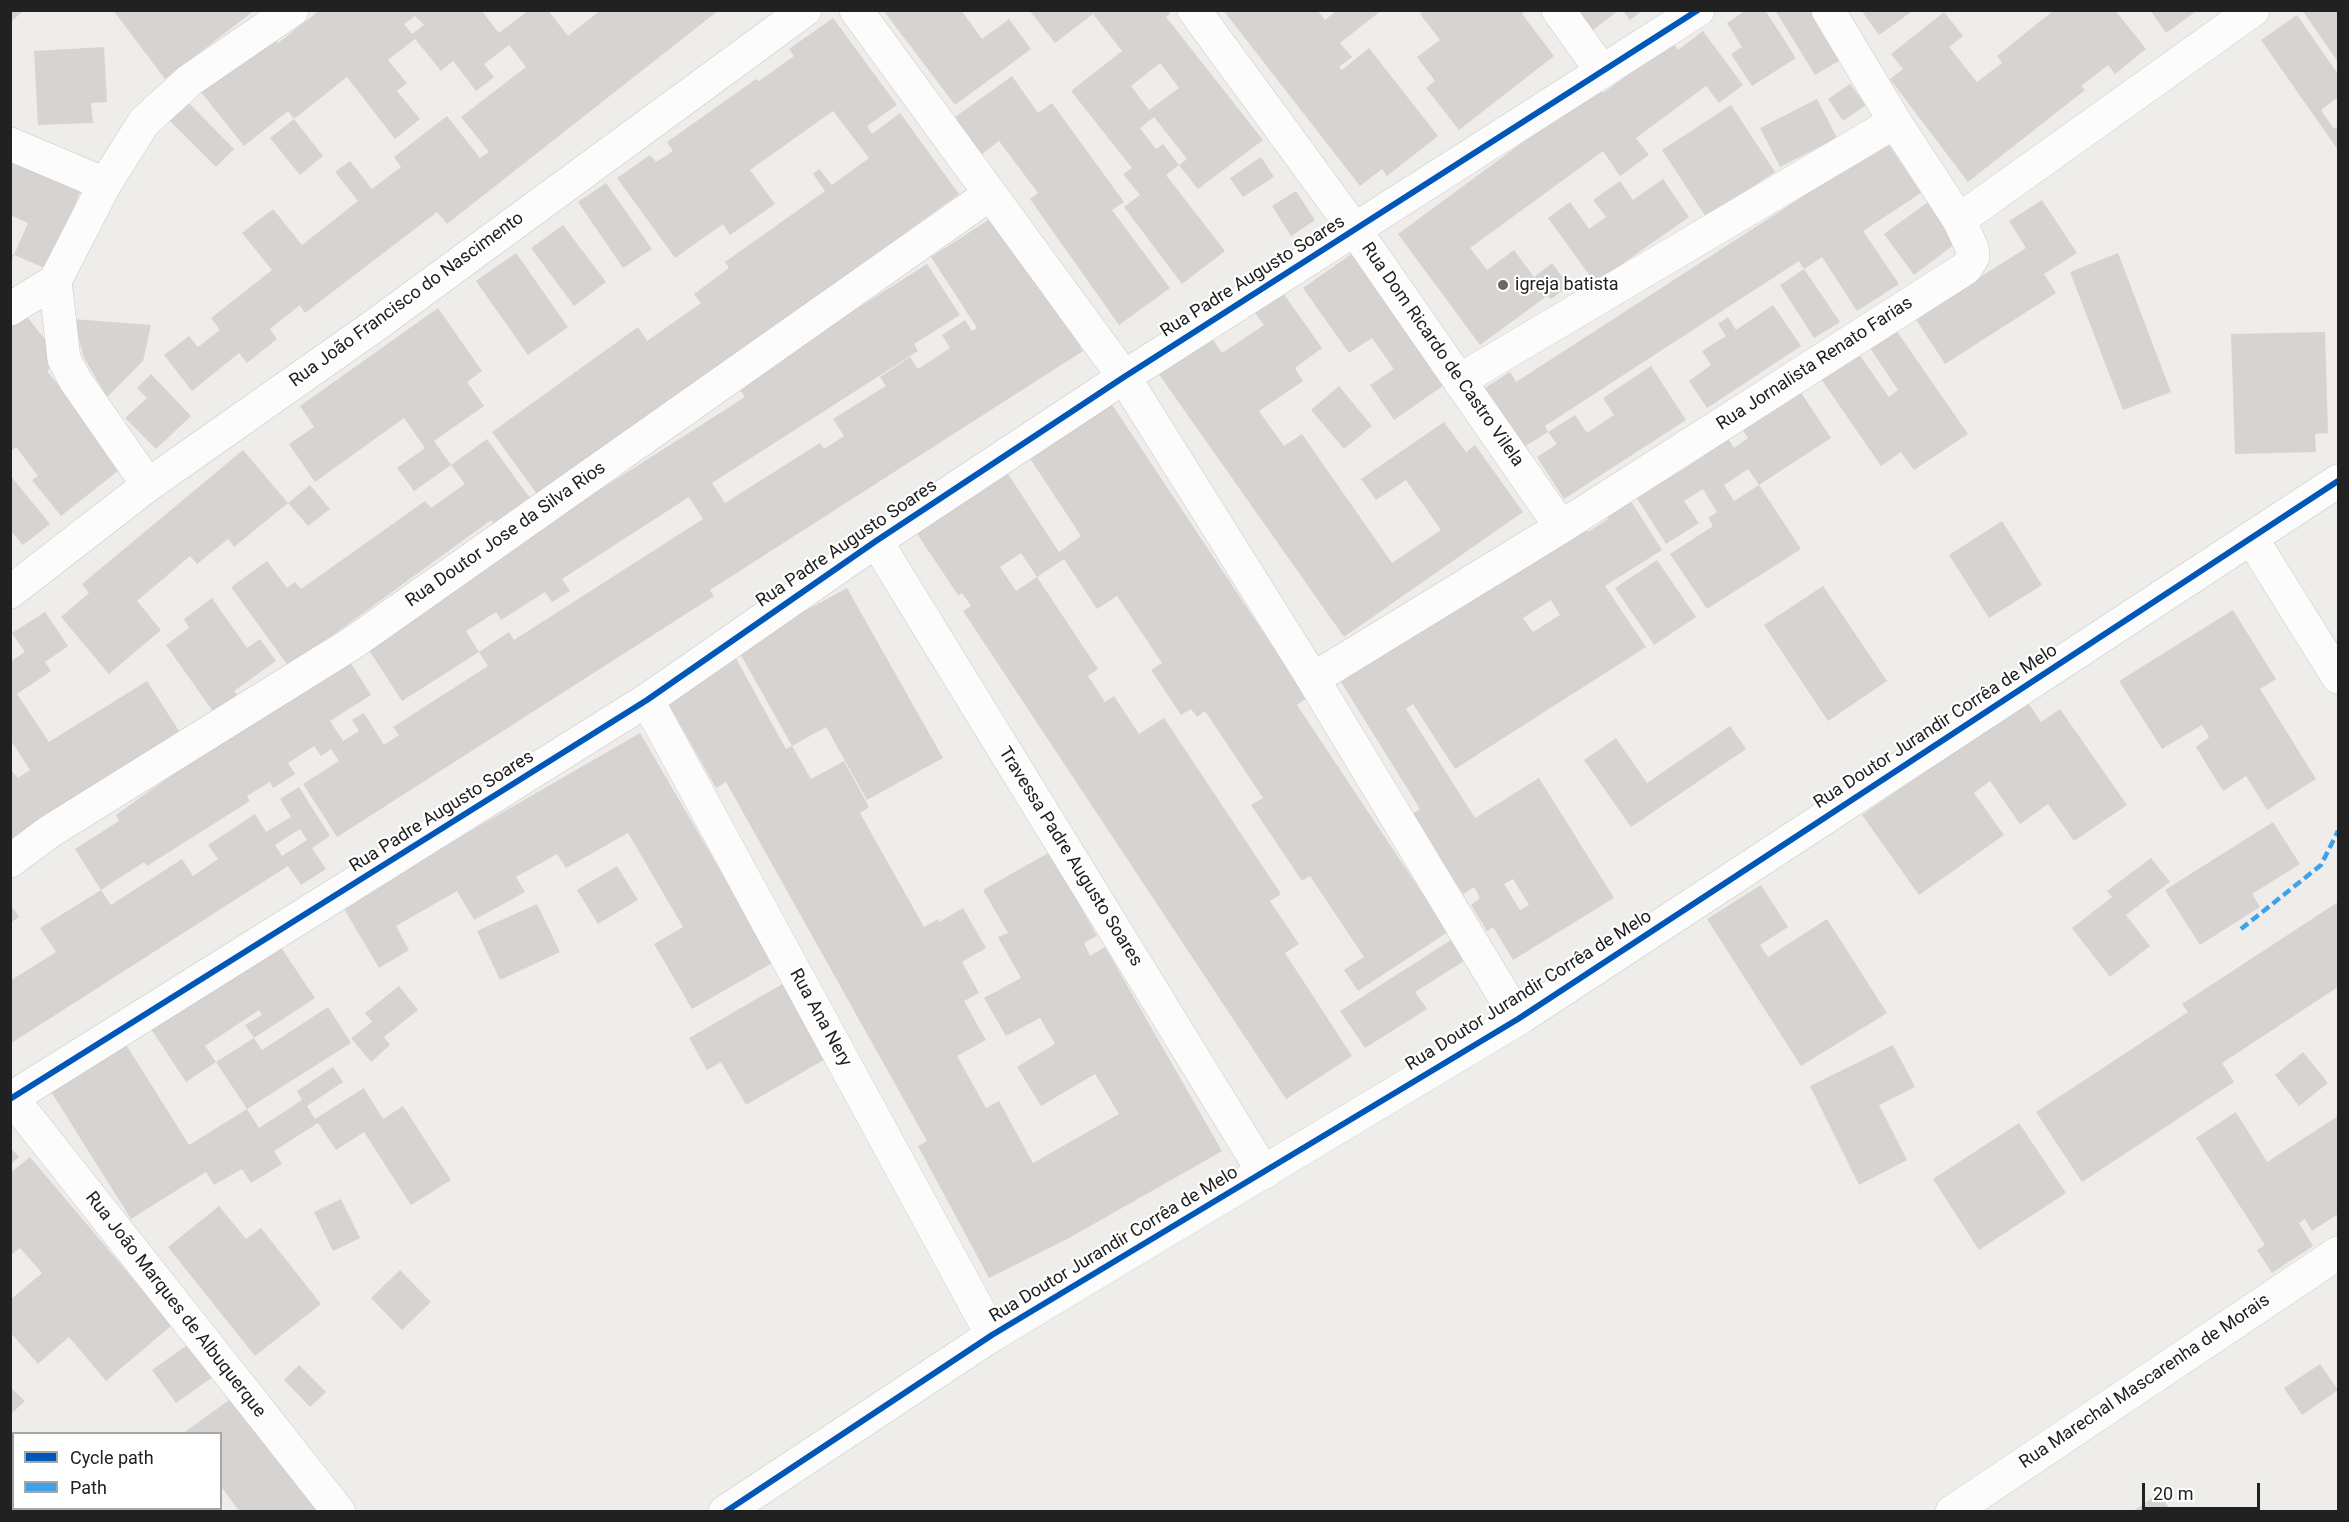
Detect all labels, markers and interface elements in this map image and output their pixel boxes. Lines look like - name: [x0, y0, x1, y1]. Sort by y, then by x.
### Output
- street label: Rua João Francisco do Nascimento: [286, 208, 528, 392]
- street label: Rua Padre Augusto Soares: [1157, 211, 1349, 343]
- street label: Rua Dom Ricardo de Castro Vilela: [1356, 239, 1528, 471]
- place label: igreja batista: [1515, 274, 1619, 296]
- marker: igreja batista: [1496, 278, 1510, 292]
- street label: Rua Jornalista Renato Farias: [1713, 293, 1917, 435]
- street label: Rua Doutor Jose da Silva Rios: [402, 458, 610, 612]
- street label: Rua Padre Augusto Soares: [753, 475, 941, 613]
- street label: Rua Doutor Jurandir Corrêa de Melo: [1810, 640, 2062, 814]
- street label: Travessa Padre Augusto Soares: [993, 743, 1147, 971]
- street label: Rua Padre Augusto Soares: [346, 746, 538, 878]
- street label: Rua Doutor Jurandir Corrêa de Melo: [1402, 906, 1656, 1076]
- street label: Rua Ana Nery: [784, 965, 856, 1071]
- street label: Rua Doutor Jurandir Corrêa de Melo: [986, 1162, 1242, 1328]
- street label: Rua João Marques de Albuquerque: [80, 1188, 270, 1422]
- street label: Rua Marechal Mascarenha de Morais: [2016, 1290, 2274, 1474]
- legend: [12, 1432, 222, 1510]
- text: Cycle path: [70, 1447, 154, 1468]
- scale bar: [2145, 1471, 2264, 1509]
- text: Path: [70, 1477, 107, 1498]
- text: 20 m: [2153, 1483, 2193, 1504]

